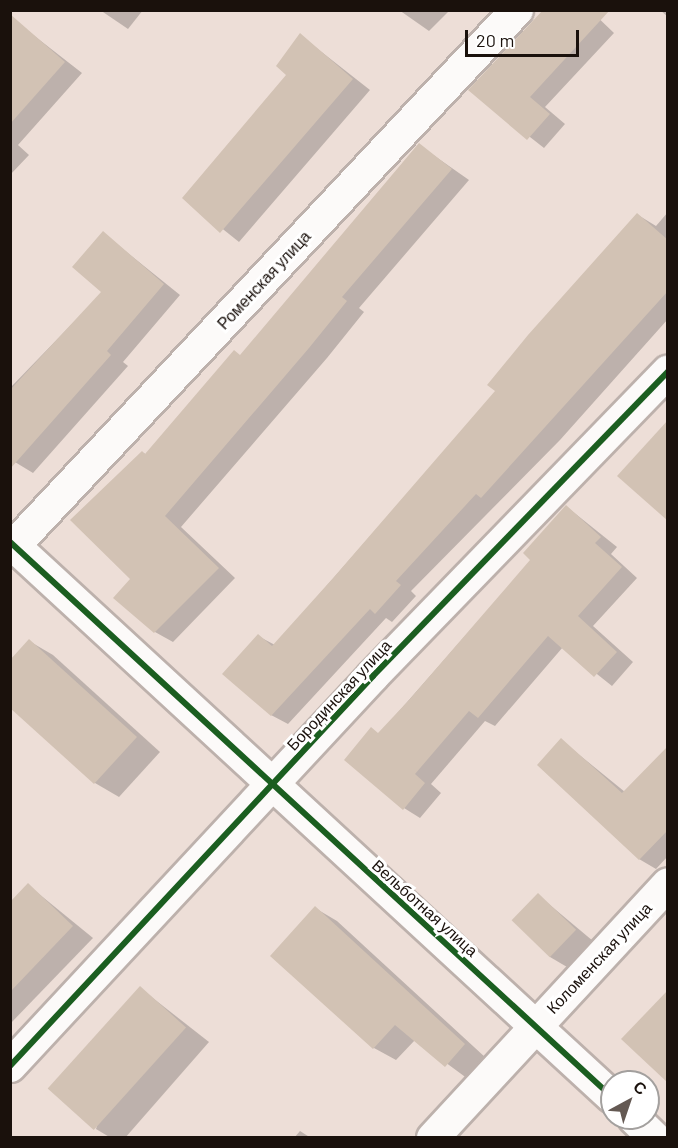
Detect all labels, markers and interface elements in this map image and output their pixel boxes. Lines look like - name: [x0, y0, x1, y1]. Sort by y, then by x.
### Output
- scale bar: [468, 18, 582, 56]
- text: 20 m: [476, 29, 514, 51]
- street label: Роменская улица: [213, 227, 315, 333]
- street label: Бородинская улица: [283, 636, 395, 754]
- street label: Вельботная улица: [368, 856, 482, 960]
- street label: Коломенская улица: [542, 898, 656, 1018]
- north arrow: [600, 1070, 660, 1130]
- text: С: [630, 1076, 651, 1098]

